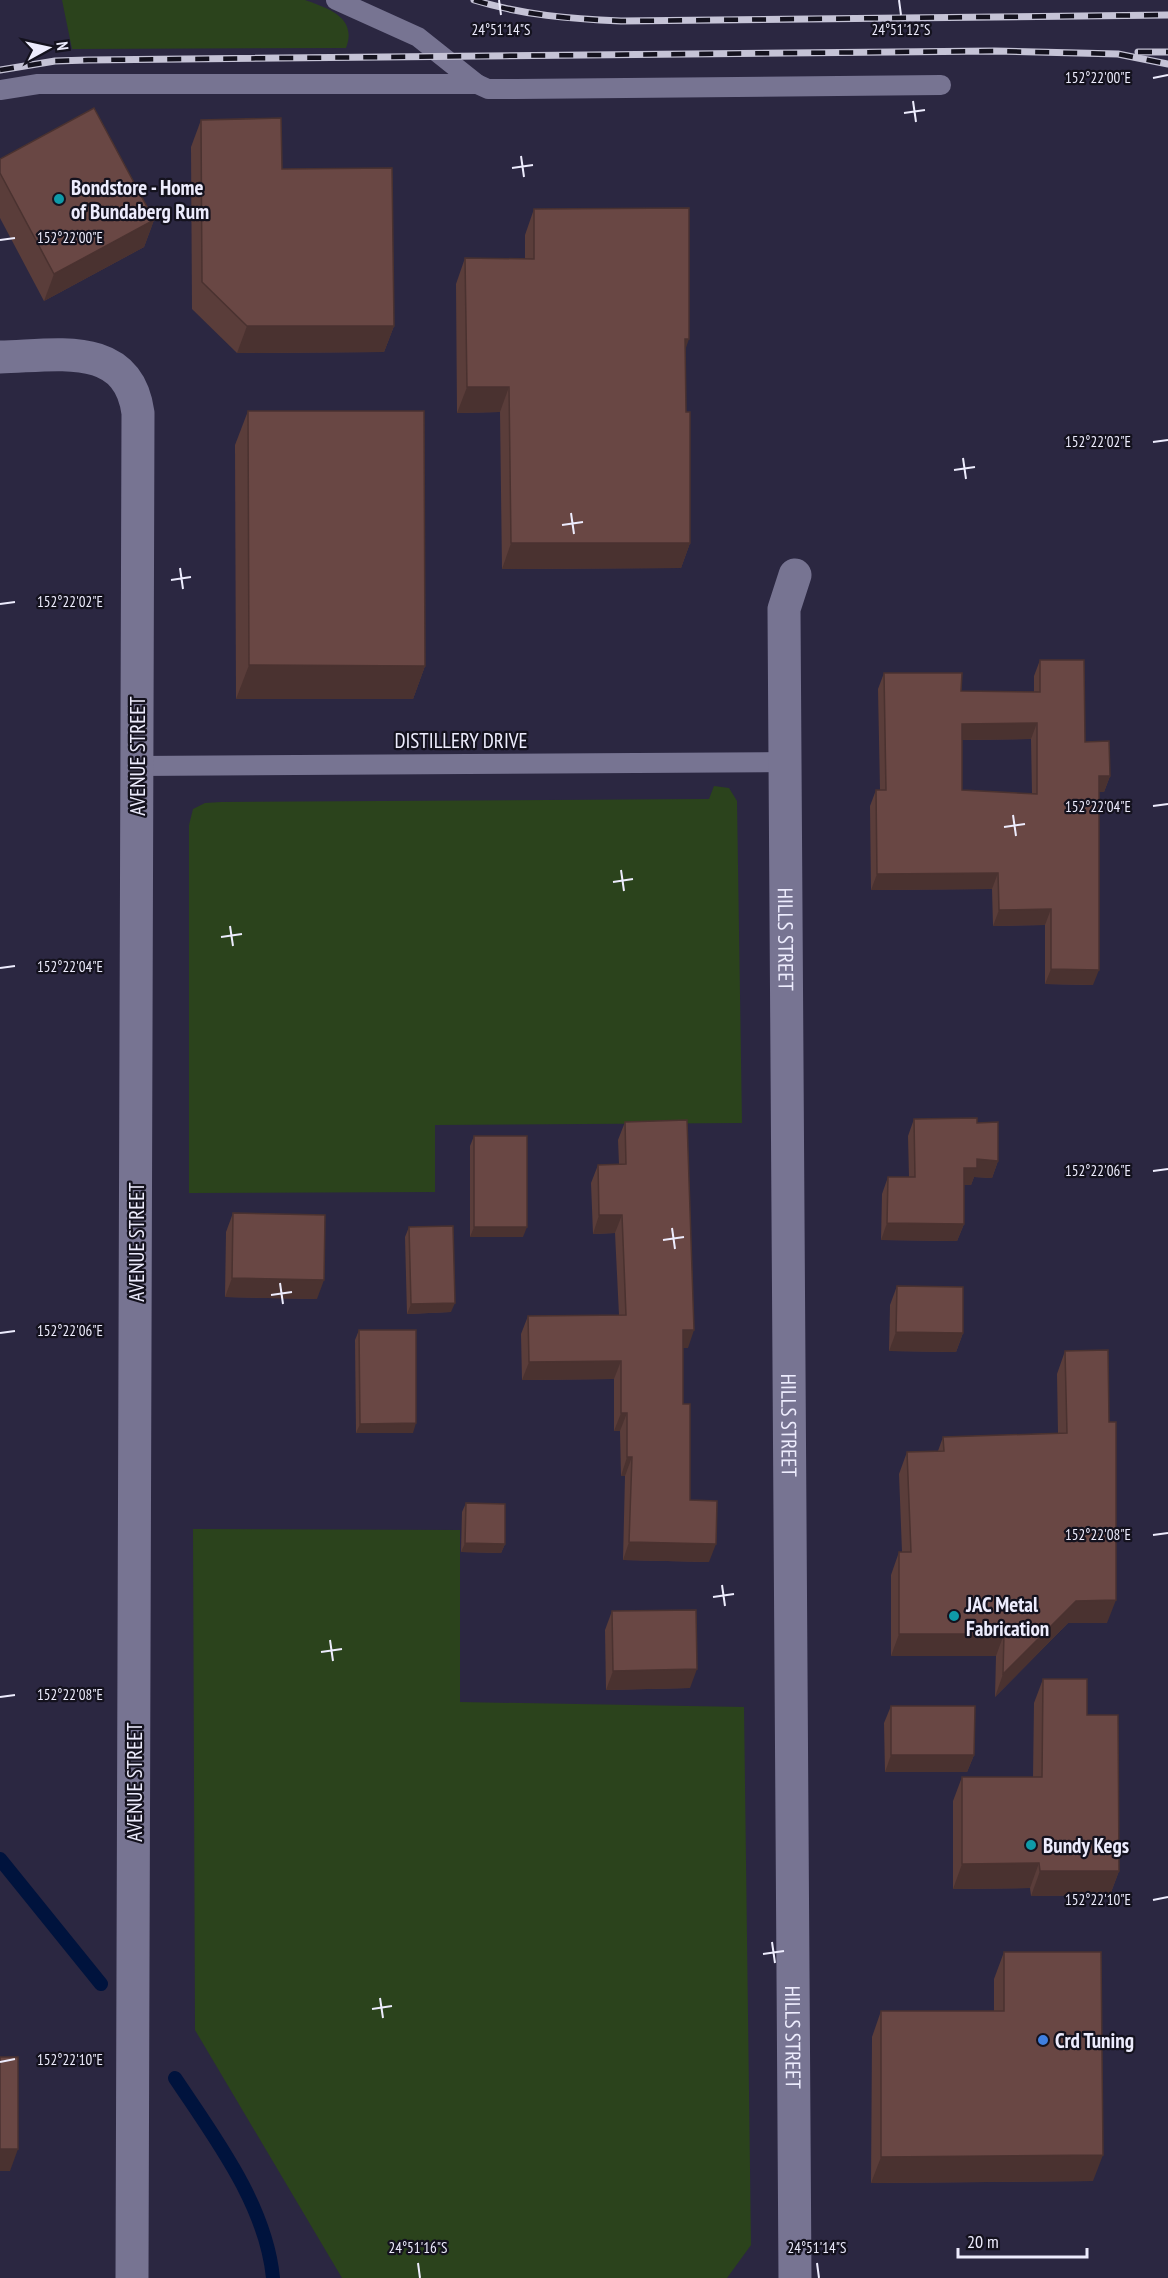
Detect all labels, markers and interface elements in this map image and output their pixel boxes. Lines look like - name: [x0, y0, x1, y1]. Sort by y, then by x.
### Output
- north arrow: [18, 18, 78, 78]
- text: 24°51'14"S: [471, 20, 531, 39]
- text: 24°51'12"S: [871, 20, 931, 39]
- text: N: [52, 40, 73, 52]
- text: 152°22'00"E: [1065, 68, 1131, 87]
- place label: Bondstore - Home of Bundaberg Rum: [71, 174, 209, 225]
- marker: Bondstore - Home of Bundaberg Rum: [52, 192, 66, 206]
- text: 152°22'00"E: [37, 228, 103, 247]
- text: 152°22'02"E: [1065, 432, 1131, 451]
- text: 152°22'02"E: [37, 592, 103, 611]
- street label: AVENUE STREET: [124, 696, 151, 816]
- street label: DISTILLERY DRIVE: [394, 727, 528, 754]
- text: 152°22'04"E: [1065, 797, 1131, 816]
- street label: HILLS STREET: [772, 888, 800, 991]
- text: 152°22'04"E: [37, 957, 103, 976]
- text: 152°22'06"E: [1065, 1161, 1131, 1180]
- street label: AVENUE STREET: [123, 1182, 150, 1302]
- text: 152°22'06"E: [37, 1321, 103, 1340]
- street label: HILLS STREET: [776, 1374, 803, 1477]
- text: 152°22'08"E: [1065, 1525, 1131, 1544]
- place label: JAC Metal Fabrication: [965, 1591, 1049, 1642]
- marker: JAC Metal Fabrication: [947, 1609, 961, 1623]
- text: 152°22'08"E: [37, 1685, 103, 1704]
- street label: AVENUE STREET: [121, 1722, 148, 1842]
- place label: Bundy Kegs: [1043, 1832, 1129, 1859]
- marker: Bundy Kegs: [1024, 1838, 1038, 1852]
- text: 152°22'10"E: [1065, 1890, 1131, 1909]
- street label: HILLS STREET: [780, 1986, 807, 2089]
- place label: Crd Tuning: [1055, 2027, 1134, 2054]
- marker: Crd Tuning: [1036, 2033, 1050, 2047]
- text: 152°22'10"E: [37, 2050, 103, 2069]
- scale bar: [958, 2221, 1087, 2259]
- text: 20 m: [967, 2230, 999, 2253]
- text: 24°51'16"S: [388, 2238, 448, 2257]
- text: 24°51'14"S: [787, 2238, 847, 2257]

